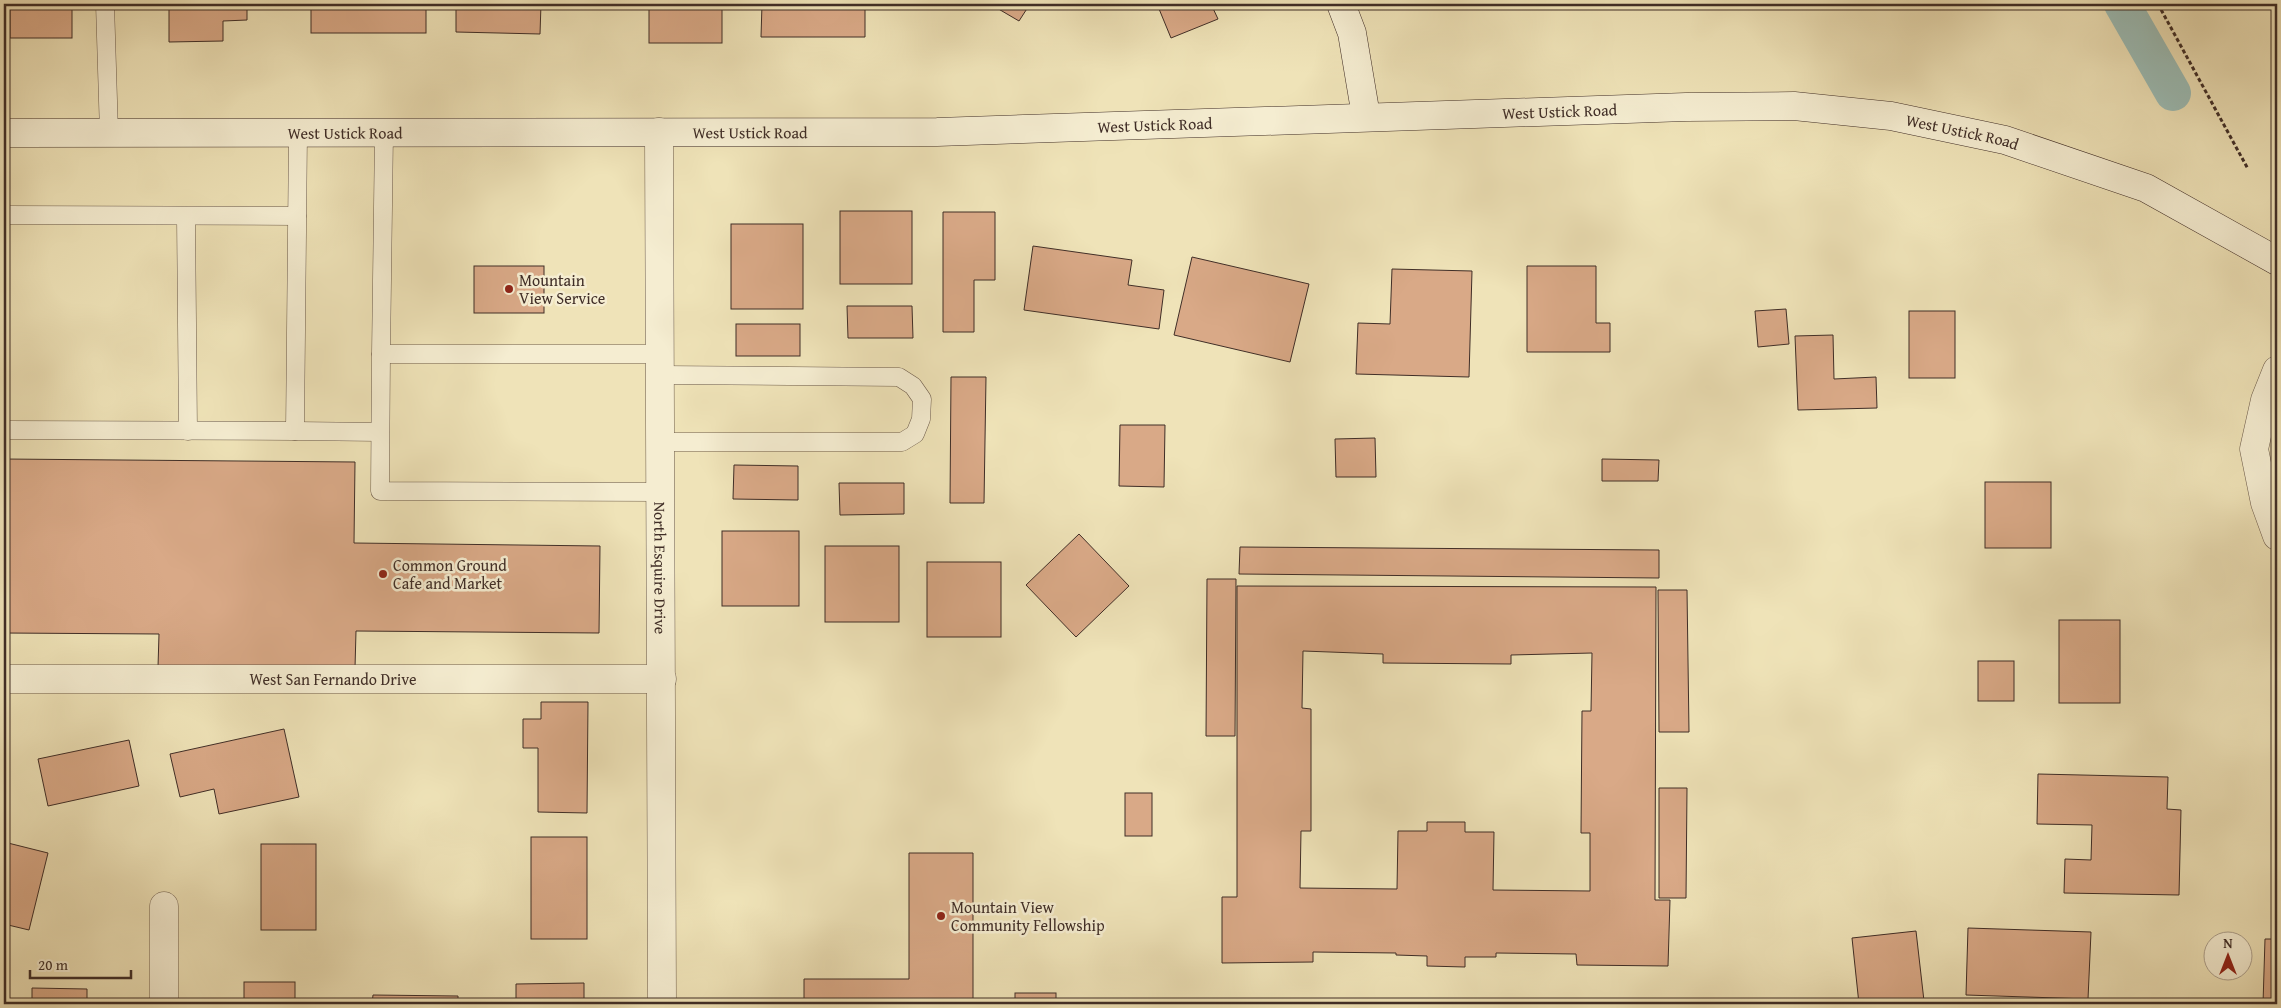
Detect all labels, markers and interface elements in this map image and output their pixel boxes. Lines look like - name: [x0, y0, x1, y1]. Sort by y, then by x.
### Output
- street label: West Ustick Road: [1502, 97, 1618, 125]
- street label: West Ustick Road: [1904, 107, 2023, 156]
- street label: West Ustick Road: [1097, 111, 1213, 139]
- street label: West Ustick Road: [692, 120, 808, 144]
- street label: West Ustick Road: [287, 121, 403, 145]
- place label: Mountain View Service: [519, 268, 605, 310]
- marker: Mountain View Service: [503, 283, 515, 295]
- street label: North Esquire Drive: [648, 502, 673, 634]
- place label: Common Ground Cafe and Market: [393, 553, 507, 595]
- marker: Common Ground Cafe and Market: [377, 568, 389, 580]
- street label: West San Fernando Drive: [250, 667, 416, 691]
- place label: Mountain View Community Fellowship: [951, 895, 1105, 937]
- marker: Mountain View Community Fellowship: [935, 910, 947, 922]
- north arrow: [2204, 930, 2254, 980]
- text: N: [2223, 933, 2233, 953]
- scale bar: [30, 948, 131, 980]
- text: 20 m: [38, 954, 69, 975]

